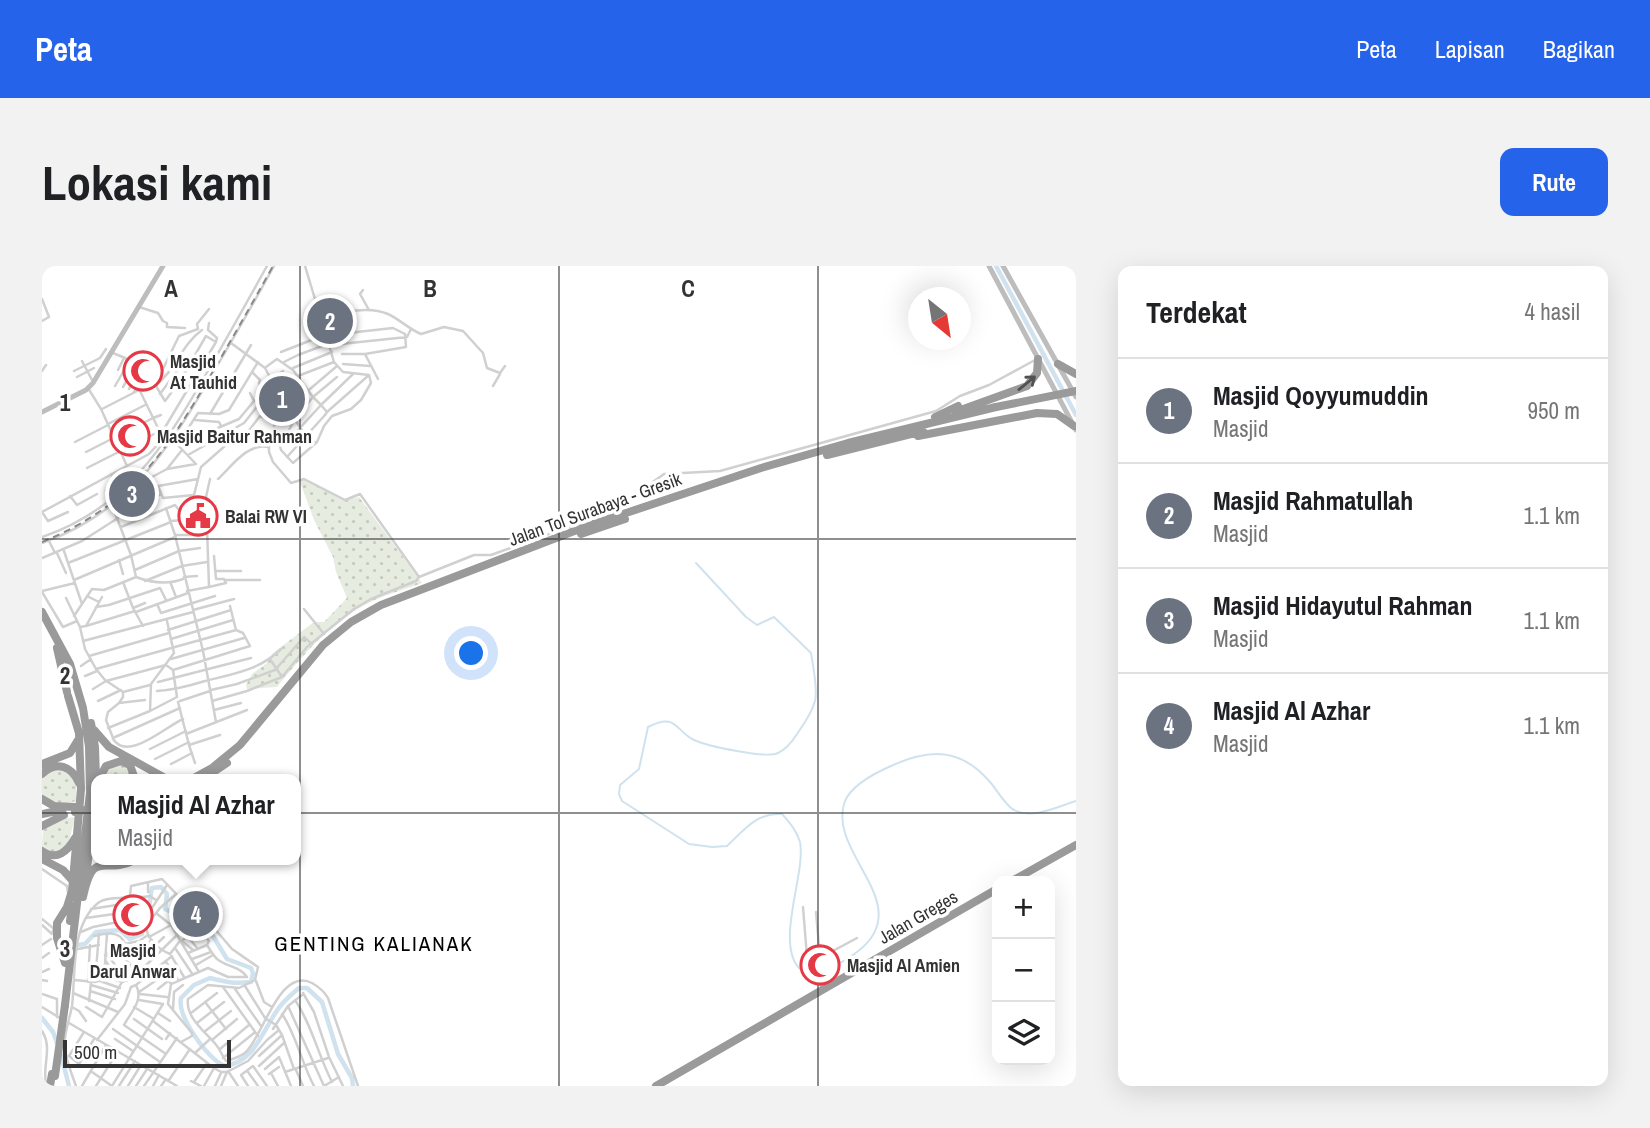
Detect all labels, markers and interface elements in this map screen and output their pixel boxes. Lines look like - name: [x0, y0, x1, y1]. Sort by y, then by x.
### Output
- text: Peta: [35, 27, 92, 71]
- text: Peta: [1356, 33, 1397, 65]
- text: Lapisan: [1435, 33, 1505, 65]
- text: Bagikan: [1543, 33, 1615, 65]
- button: Rute: [1500, 148, 1608, 216]
- text: Lokasi kami: [42, 149, 272, 215]
- text: A: [164, 273, 178, 304]
- text: B: [423, 273, 437, 304]
- text: C: [681, 273, 695, 304]
- north arrow: [908, 287, 971, 350]
- text: Terdekat: [1146, 292, 1247, 332]
- pin: 2: [307, 295, 353, 347]
- text: 4 hasil: [1524, 296, 1580, 327]
- place label: Masjid At Tauhid: [170, 349, 237, 395]
- mosque icon: Masjid At Tauhid: [122, 350, 164, 392]
- pin: 1: [259, 373, 305, 425]
- one-way arrow: [1018, 375, 1036, 390]
- text: Masjid Qoyyumuddin: [1213, 378, 1429, 413]
- text: 1: [60, 387, 71, 418]
- text: 1: [1164, 395, 1174, 426]
- text: 950 m: [1528, 395, 1580, 426]
- text: Masjid: [1213, 413, 1269, 444]
- mosque icon: Masjid Baitur Rahman: [109, 415, 151, 457]
- place label: Masjid Baitur Rahman: [157, 424, 312, 449]
- street label: Jalan Tol Surabaya - Gresik: [505, 466, 685, 552]
- pin: 3: [109, 468, 155, 520]
- text: Masjid Rahmatullah: [1213, 483, 1413, 518]
- public building icon: Balai RW VI: [177, 495, 219, 537]
- text: 2: [1164, 500, 1174, 531]
- text: 1.1 km: [1523, 500, 1580, 531]
- place label: Balai RW VI: [225, 504, 307, 529]
- text: Masjid: [1213, 518, 1269, 549]
- text: Masjid Hidayutul Rahman: [1213, 588, 1472, 623]
- text: 3: [1164, 605, 1174, 636]
- text: 1.1 km: [1523, 605, 1580, 636]
- text: Masjid: [1213, 623, 1269, 654]
- your location: [454, 636, 488, 670]
- text: 2: [60, 660, 70, 691]
- text: Masjid Al Azhar: [1213, 693, 1370, 728]
- text: 4: [1164, 710, 1174, 741]
- text: 1.1 km: [1523, 710, 1580, 741]
- text: Masjid: [1213, 728, 1269, 759]
- popup: [91, 774, 301, 865]
- text: Masjid Al Azhar: [117, 787, 275, 822]
- text: Masjid: [117, 822, 173, 853]
- map controls: [992, 876, 1055, 1065]
- button: +: [992, 876, 1055, 939]
- street label: Jalan Greges: [874, 884, 962, 950]
- pin: 4: [173, 888, 219, 940]
- mosque icon: Masjid Darul Anwar: [112, 894, 154, 936]
- district label: GENTING KALIANAK: [274, 929, 474, 958]
- text: 3: [60, 933, 70, 964]
- place label: Masjid Darul Anwar: [90, 938, 176, 984]
- button: −: [992, 939, 1055, 1002]
- mosque icon: Masjid Al Amien: [799, 944, 841, 986]
- place label: Masjid Al Amien: [847, 953, 960, 978]
- button: layers: [992, 1002, 1055, 1065]
- scale bar: [63, 1037, 231, 1069]
- text: 500 m: [74, 1039, 117, 1065]

